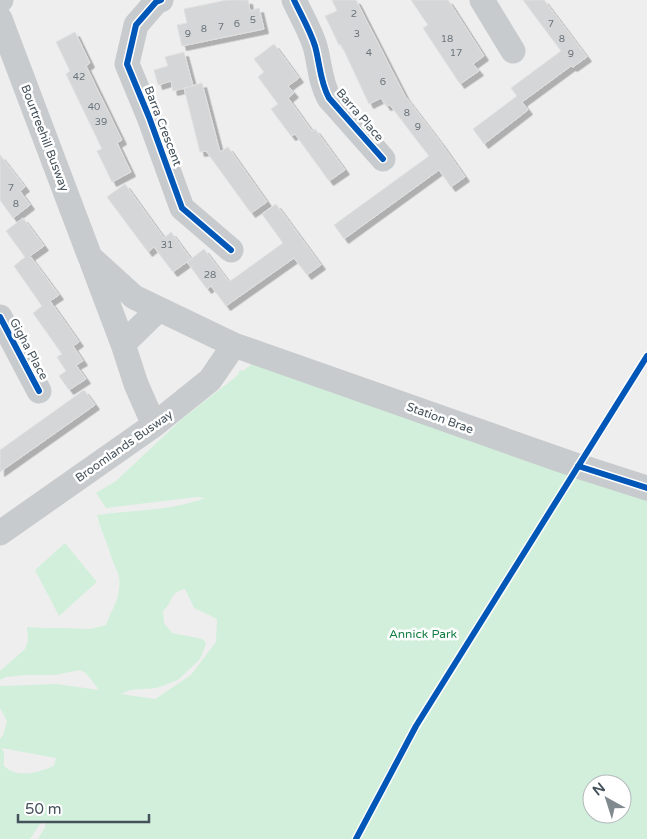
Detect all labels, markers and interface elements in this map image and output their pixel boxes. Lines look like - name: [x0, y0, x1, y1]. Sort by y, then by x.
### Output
- house number: 2: [351, 8, 357, 20]
- house number: 5: [250, 14, 256, 26]
- house number: 6: [234, 18, 240, 30]
- house number: 7: [548, 18, 554, 30]
- house number: 7: [218, 21, 224, 33]
- house number: 8: [201, 23, 207, 35]
- house number: 9: [185, 28, 191, 40]
- house number: 3: [354, 28, 360, 40]
- house number: 18: [441, 33, 453, 45]
- house number: 8: [559, 33, 565, 45]
- house number: 4: [366, 47, 372, 59]
- house number: 17: [450, 47, 462, 59]
- house number: 9: [568, 48, 574, 60]
- house number: 42: [73, 71, 85, 83]
- house number: 6: [380, 76, 386, 88]
- street label: Bourtreehill Busway: [18, 83, 72, 194]
- street label: Barra Crescent: [141, 84, 185, 168]
- street label: Barra Place: [333, 86, 387, 144]
- house number: 40: [88, 101, 100, 113]
- house number: 8: [404, 107, 410, 119]
- house number: 39: [95, 116, 107, 128]
- house number: 9: [415, 121, 421, 133]
- house number: 7: [8, 182, 14, 194]
- house number: 8: [13, 198, 19, 210]
- house number: 31: [161, 239, 173, 251]
- house number: 28: [204, 269, 216, 281]
- street label: Gigha Place: [7, 316, 51, 382]
- street label: Station Brae: [405, 399, 475, 437]
- street label: Broomlands Busway: [73, 407, 176, 485]
- park label: Annick Park: [389, 627, 458, 641]
- north arrow: [582, 774, 632, 824]
- text: N: [589, 779, 609, 799]
- scale bar: [18, 792, 149, 824]
- text: 50 m: [25, 800, 62, 818]

